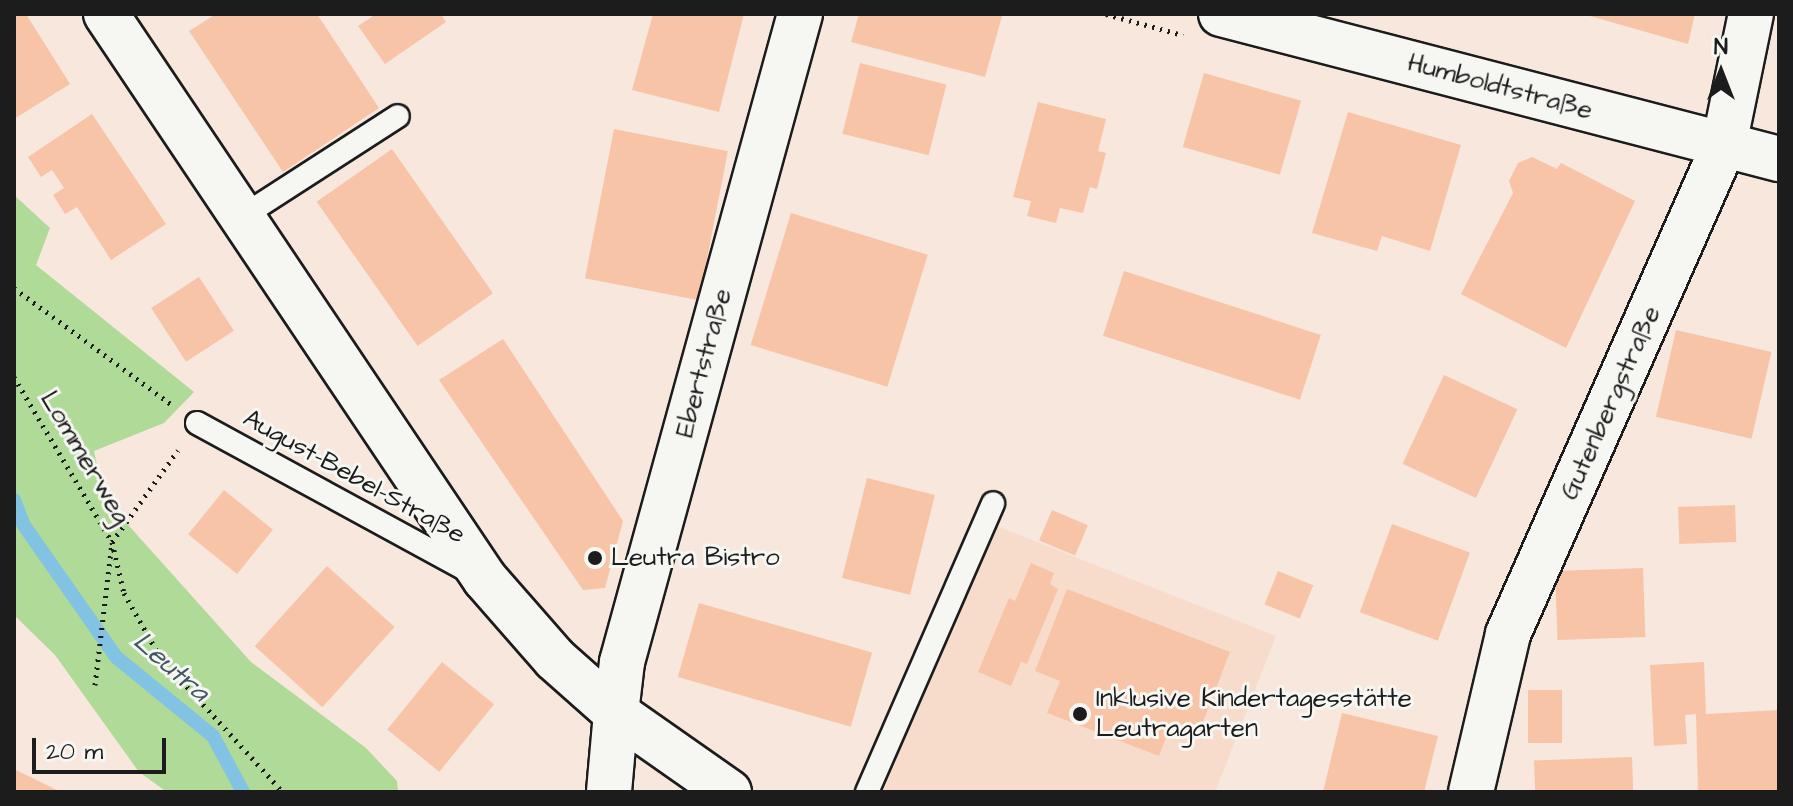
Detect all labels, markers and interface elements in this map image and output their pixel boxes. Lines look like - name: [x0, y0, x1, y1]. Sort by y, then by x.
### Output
- north arrow: [1681, 32, 1761, 112]
- text: N: [1714, 32, 1728, 63]
- street label: Humboldtstraße: [1404, 47, 1596, 127]
- street label: Ebertstraße: [669, 285, 739, 441]
- street label: Gutenbergstraße: [1554, 301, 1668, 505]
- street label: Lommerweg: [33, 386, 137, 530]
- street label: August-Bebel-Straße: [238, 403, 470, 551]
- place label: Leutra Bistro: [611, 542, 780, 574]
- marker: Leutra Bistro: [586, 549, 604, 567]
- water label: Leutra: [126, 625, 216, 709]
- place label: Inklusive Kindertagesstätte Leutragarten: [1096, 683, 1412, 744]
- marker: Inklusive Kindertagesstätte Leutragarten: [1071, 705, 1089, 723]
- scale bar: [36, 722, 170, 772]
- text: 20 m: [46, 735, 103, 769]

